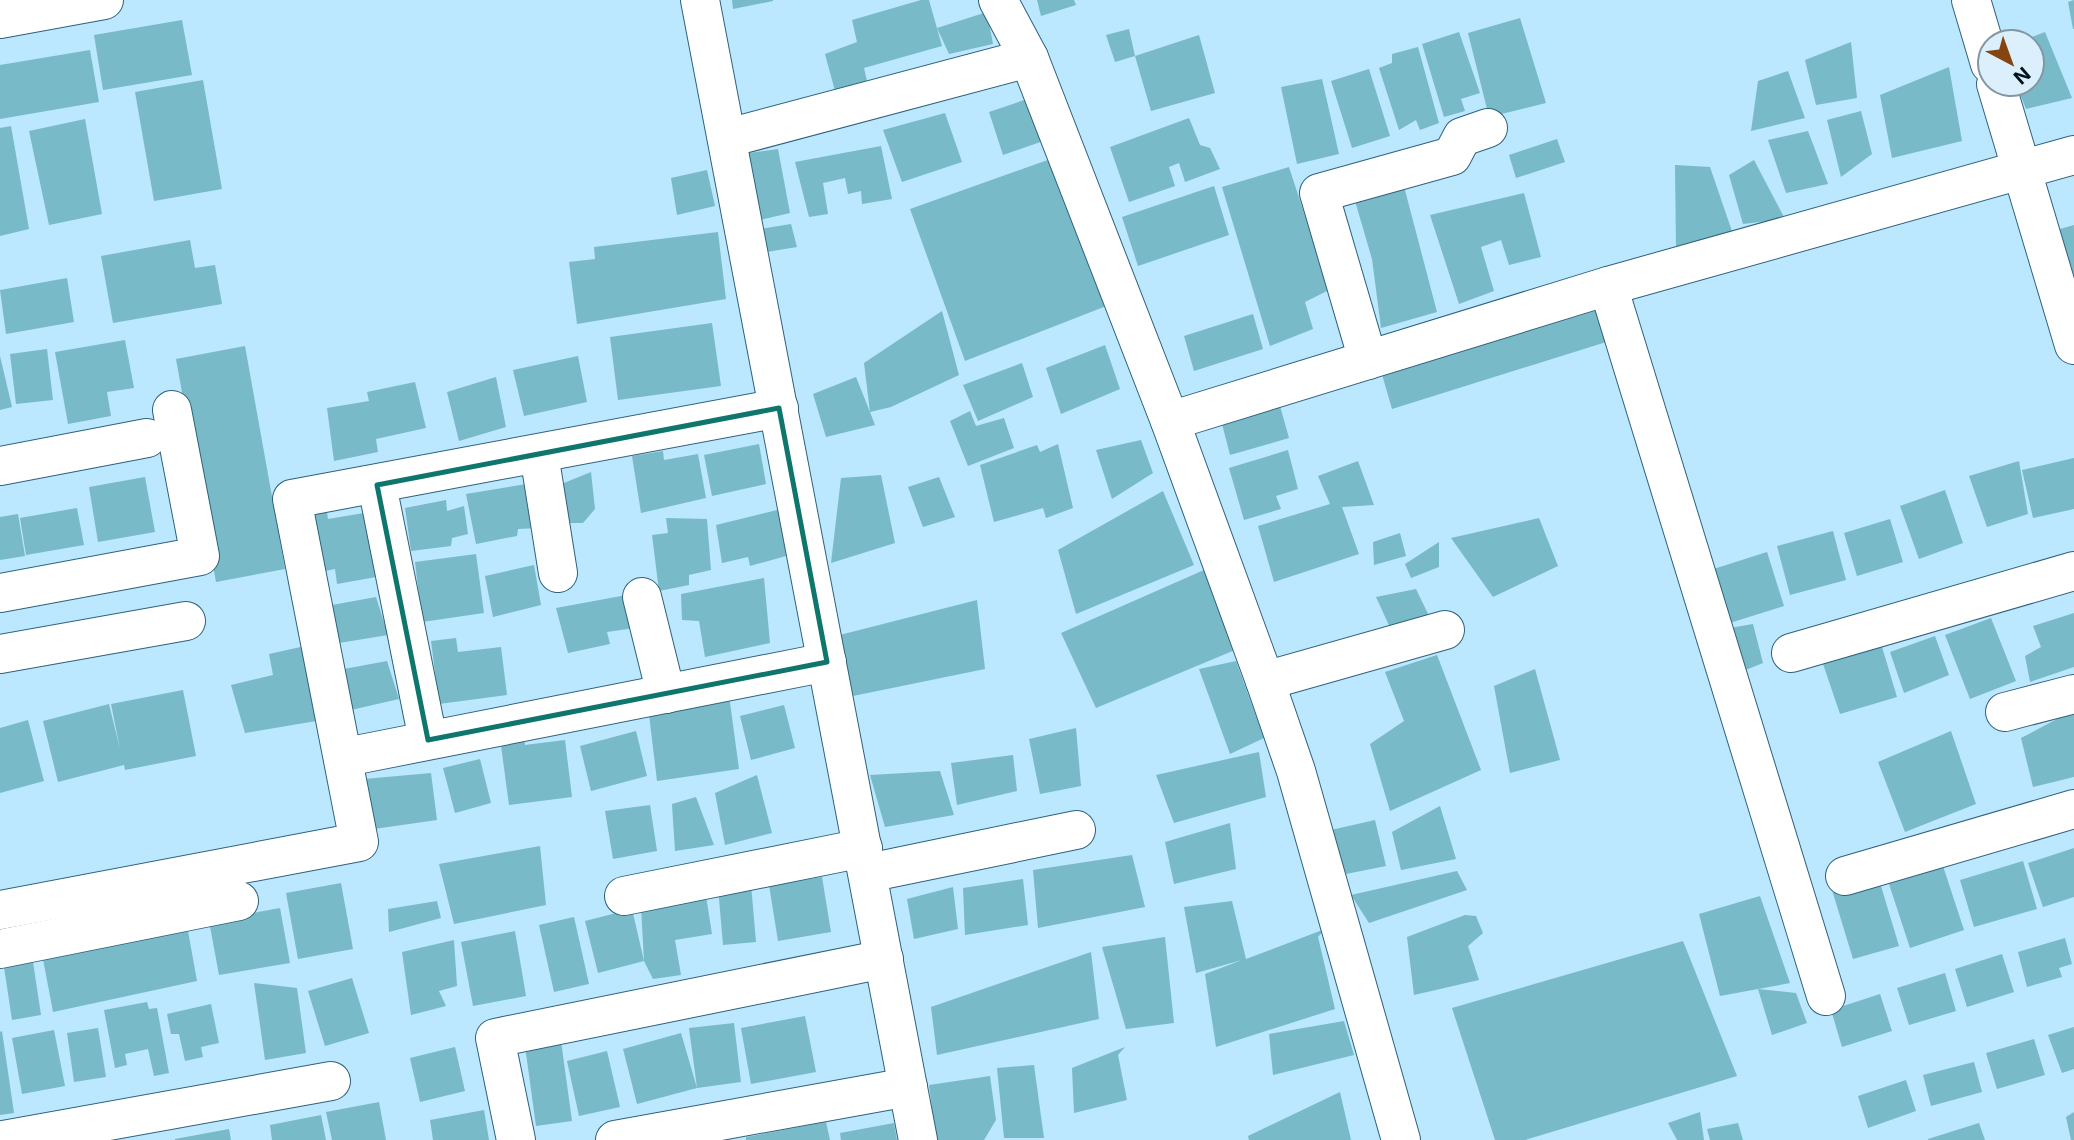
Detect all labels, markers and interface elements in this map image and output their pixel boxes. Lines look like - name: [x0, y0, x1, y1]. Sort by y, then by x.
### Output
- north arrow: [1976, 28, 2046, 98]
- text: N: [2009, 62, 2035, 89]

